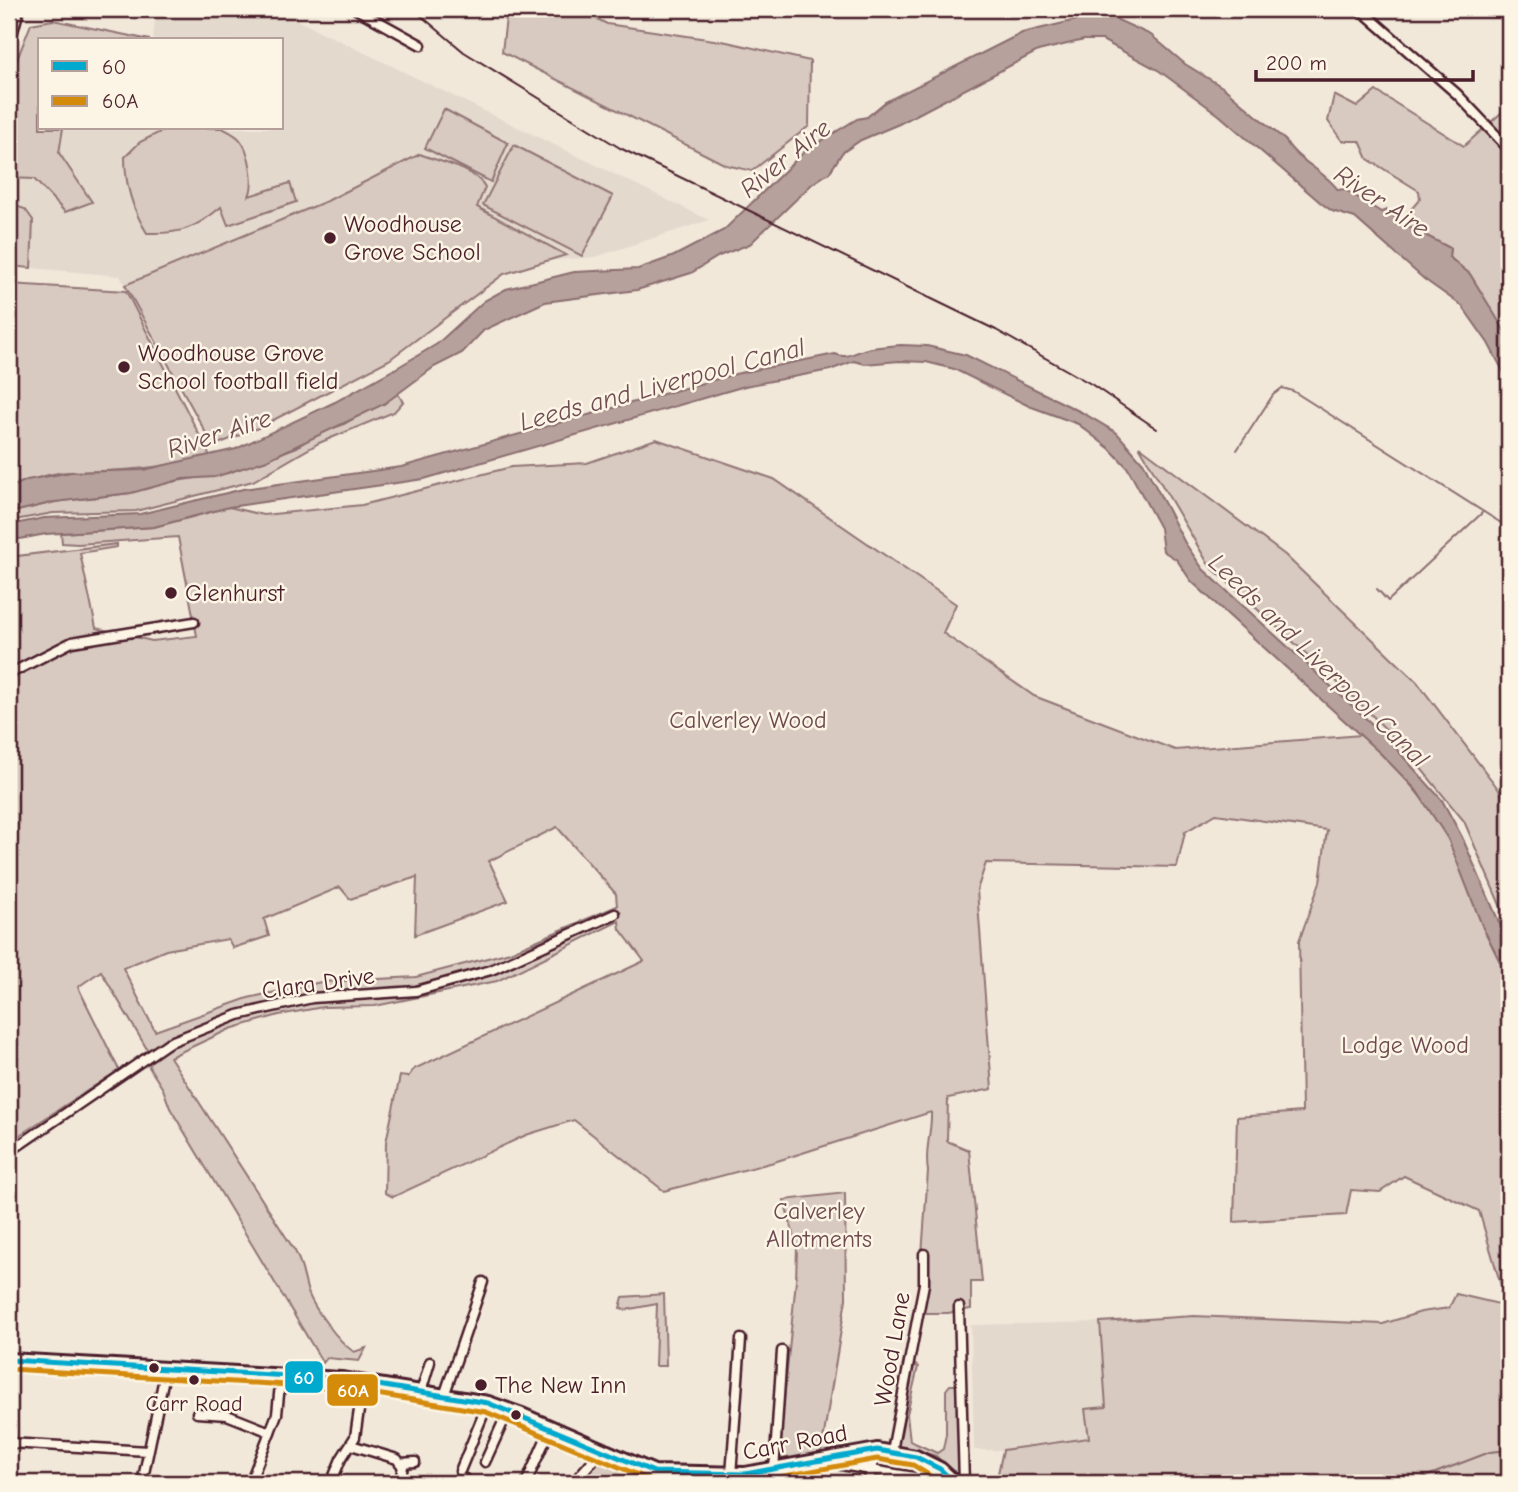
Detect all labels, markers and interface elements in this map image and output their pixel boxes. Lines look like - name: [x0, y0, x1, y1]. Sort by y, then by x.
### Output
- legend: [38, 38, 284, 130]
- scale bar: [1256, 38, 1472, 82]
- text: 200 m: [1266, 51, 1327, 75]
- text: 60: [102, 55, 126, 79]
- text: 60A: [102, 89, 138, 113]
- water label: River Aire: [734, 113, 837, 204]
- water label: River Aire: [1328, 159, 1435, 244]
- place label: Woodhouse Grove School: [344, 210, 481, 266]
- marker: Woodhouse Grove School: [322, 230, 338, 246]
- water label: Leeds and Liverpool Canal: [516, 332, 808, 437]
- place label: Woodhouse Grove School football field: [138, 339, 339, 395]
- marker: Woodhouse Grove School football field: [116, 359, 132, 375]
- water label: River Aire: [163, 403, 275, 465]
- water label: Leeds and Liverpool Canal: [1202, 548, 1435, 774]
- place label: Glenhurst: [185, 579, 285, 607]
- marker: Glenhurst: [163, 585, 179, 601]
- park label: Calverley Wood: [669, 706, 827, 734]
- street label: Clara Drive: [260, 961, 376, 1005]
- park label: Lodge Wood: [1341, 1031, 1469, 1059]
- park label: Calverley Allotments: [766, 1197, 872, 1253]
- street label: Wood Lane: [868, 1290, 916, 1408]
- line badge: 60: [284, 1360, 324, 1394]
- unlabelled marker: [147, 1361, 161, 1375]
- text: 60: [294, 1367, 314, 1389]
- place label: The New Inn: [495, 1371, 627, 1399]
- marker: Carr Road: [187, 1373, 201, 1387]
- line badge: 60A: [326, 1373, 379, 1407]
- marker: The New Inn: [473, 1377, 489, 1393]
- text: 60A: [337, 1380, 369, 1402]
- place label: Carr Road: [145, 1391, 243, 1417]
- unlabelled marker: [509, 1408, 523, 1422]
- street label: Carr Road: [740, 1418, 850, 1466]

